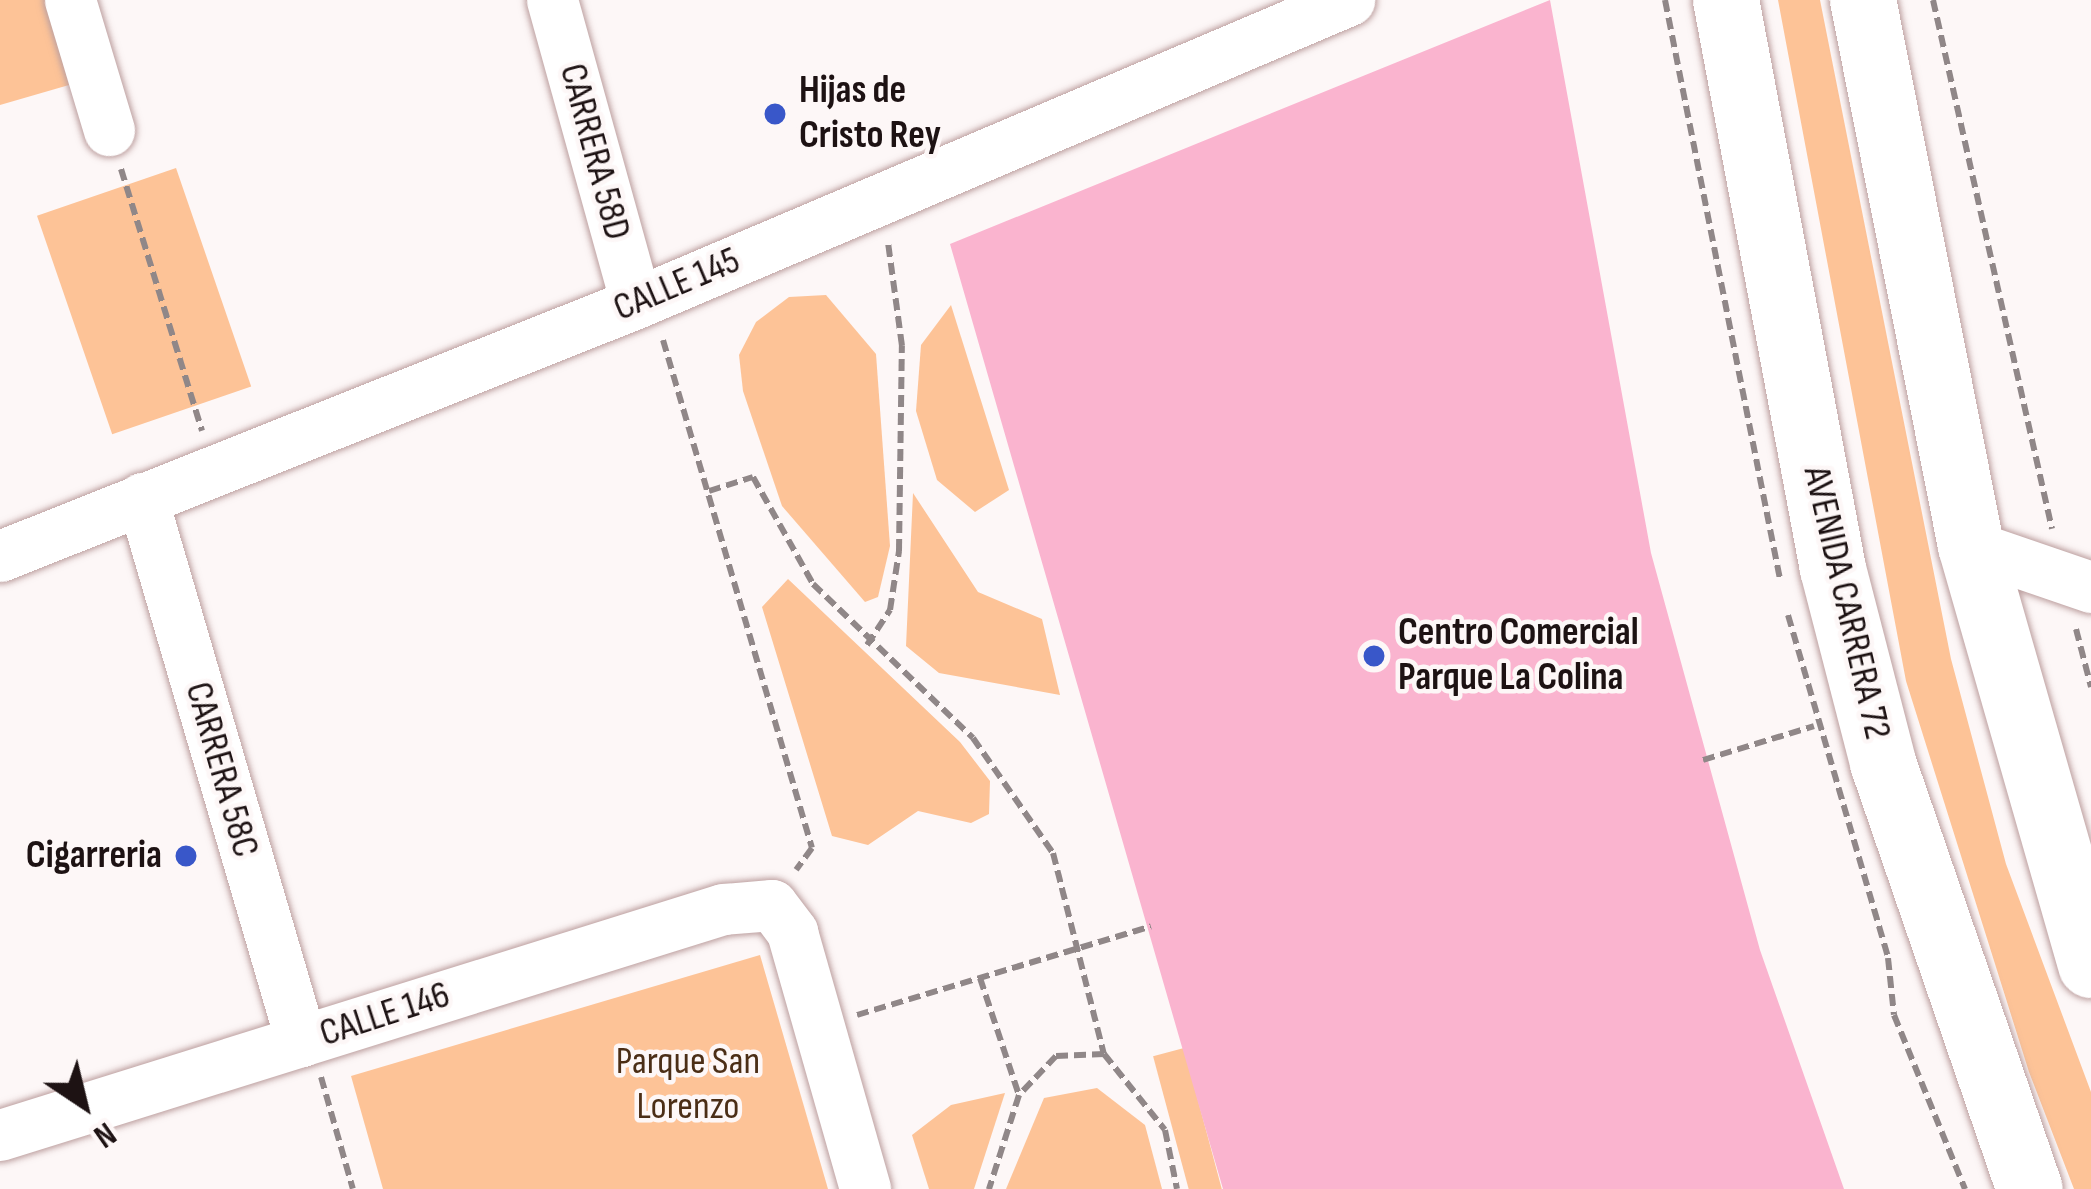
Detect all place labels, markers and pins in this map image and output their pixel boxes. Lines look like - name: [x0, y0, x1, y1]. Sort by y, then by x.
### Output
- place label: Hijas de Cristo Rey: [799, 69, 941, 160]
- marker: Hijas de Cristo Rey: [762, 101, 788, 127]
- place label: Centro Comercial Parque La Colina: [1398, 611, 1639, 702]
- marker: Centro Comercial Parque La Colina: [1361, 643, 1387, 669]
- place label: Cigarreria: [26, 833, 162, 879]
- marker: Cigarreria: [173, 843, 199, 869]

